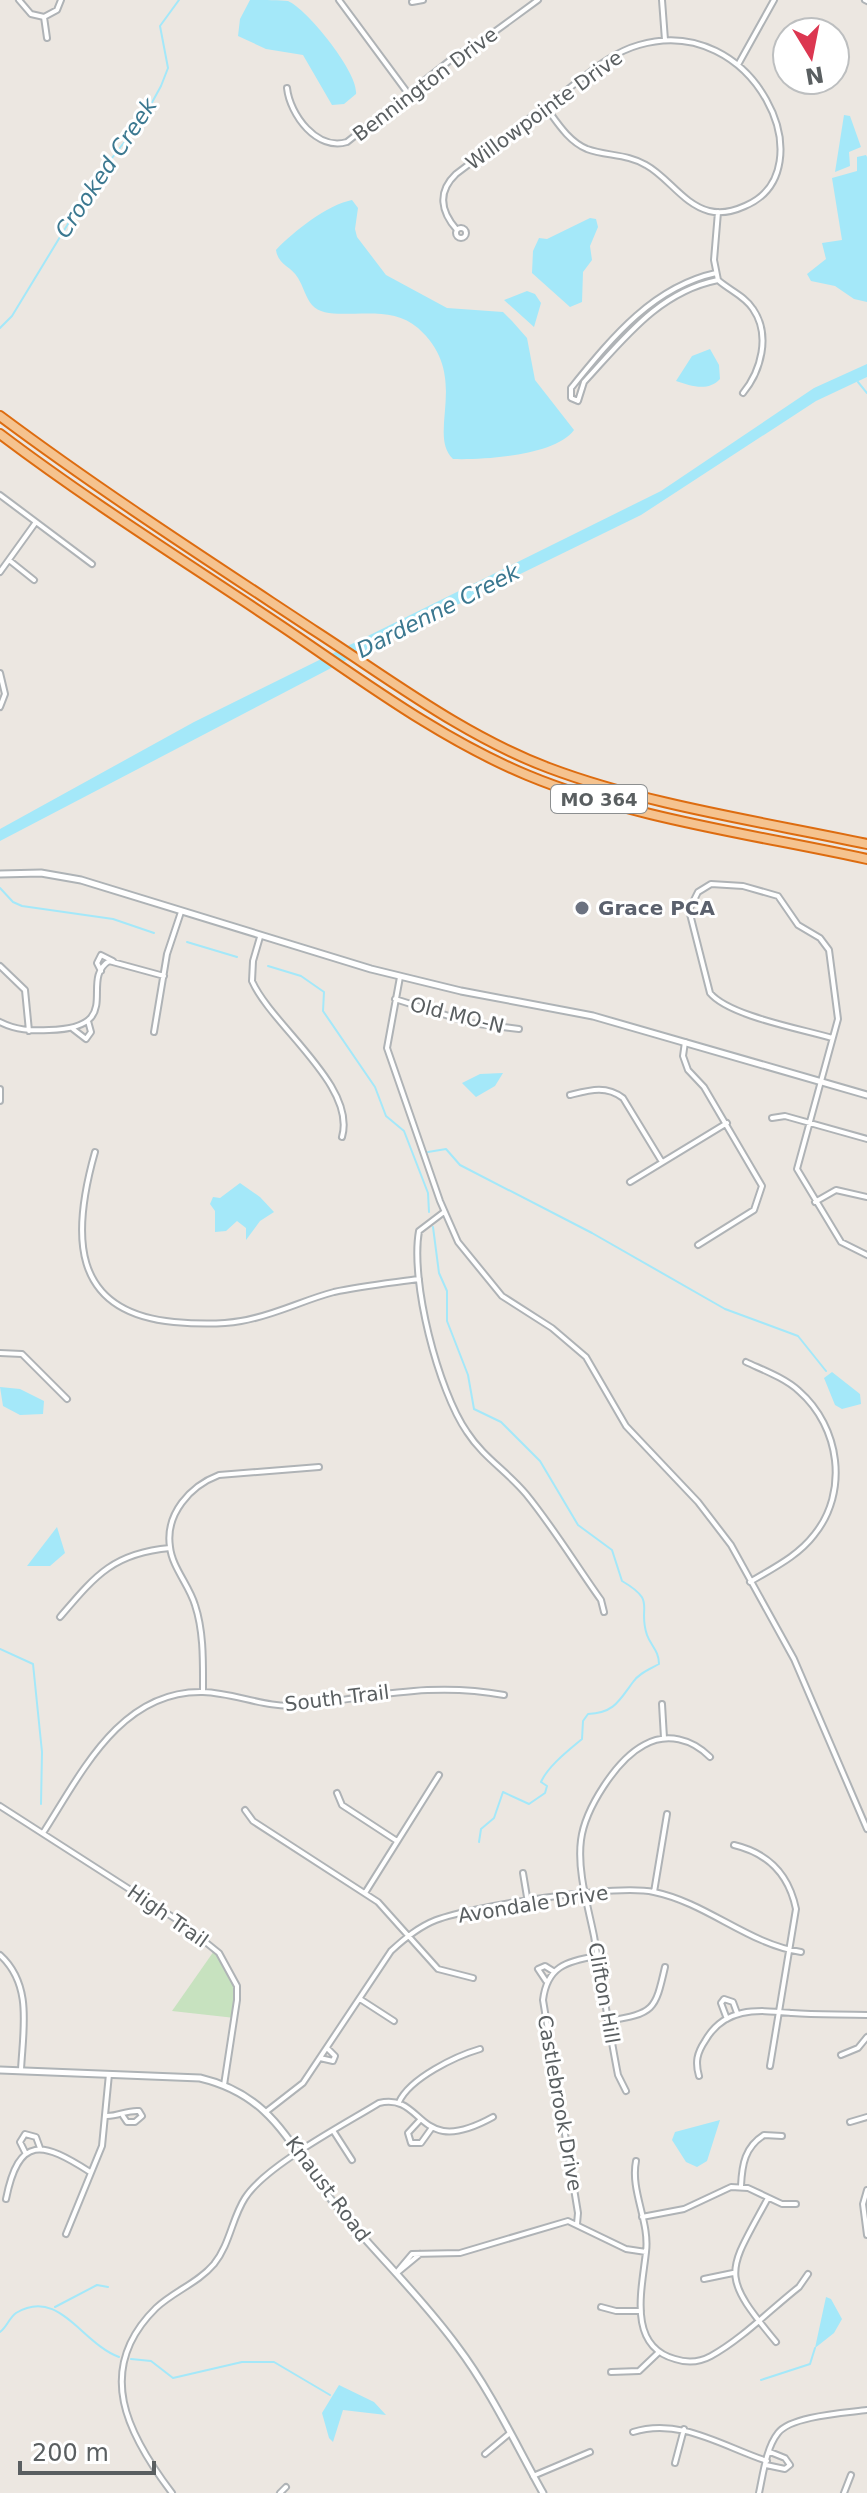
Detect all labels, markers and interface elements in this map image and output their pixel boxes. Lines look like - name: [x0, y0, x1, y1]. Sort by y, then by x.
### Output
- north arrow: [771, 16, 851, 96]
- street label: Bennington Drive: [348, 22, 502, 146]
- street label: Willowpointe Drive: [461, 45, 627, 175]
- text: N: [803, 61, 826, 89]
- water label: Crooked Creek: [50, 92, 163, 242]
- water label: Dardenne Creek: [352, 559, 525, 663]
- road number: MO 364: [551, 785, 647, 813]
- place label: Grace PCA: [598, 896, 715, 920]
- marker: Grace PCA: [573, 899, 591, 917]
- street label: Old MO-N: [407, 992, 507, 1038]
- street label: South Trail: [283, 1680, 391, 1716]
- street label: High Trail: [123, 1879, 213, 1953]
- street label: Avondale Drive: [456, 1880, 610, 1928]
- street label: Clifton Hill: [583, 1940, 625, 2046]
- street label: Castlebrook Drive: [533, 2013, 587, 2193]
- street label: Knaust Road: [281, 2132, 375, 2246]
- scale bar: [20, 2425, 154, 2475]
- text: 200 m: [32, 2439, 109, 2467]

